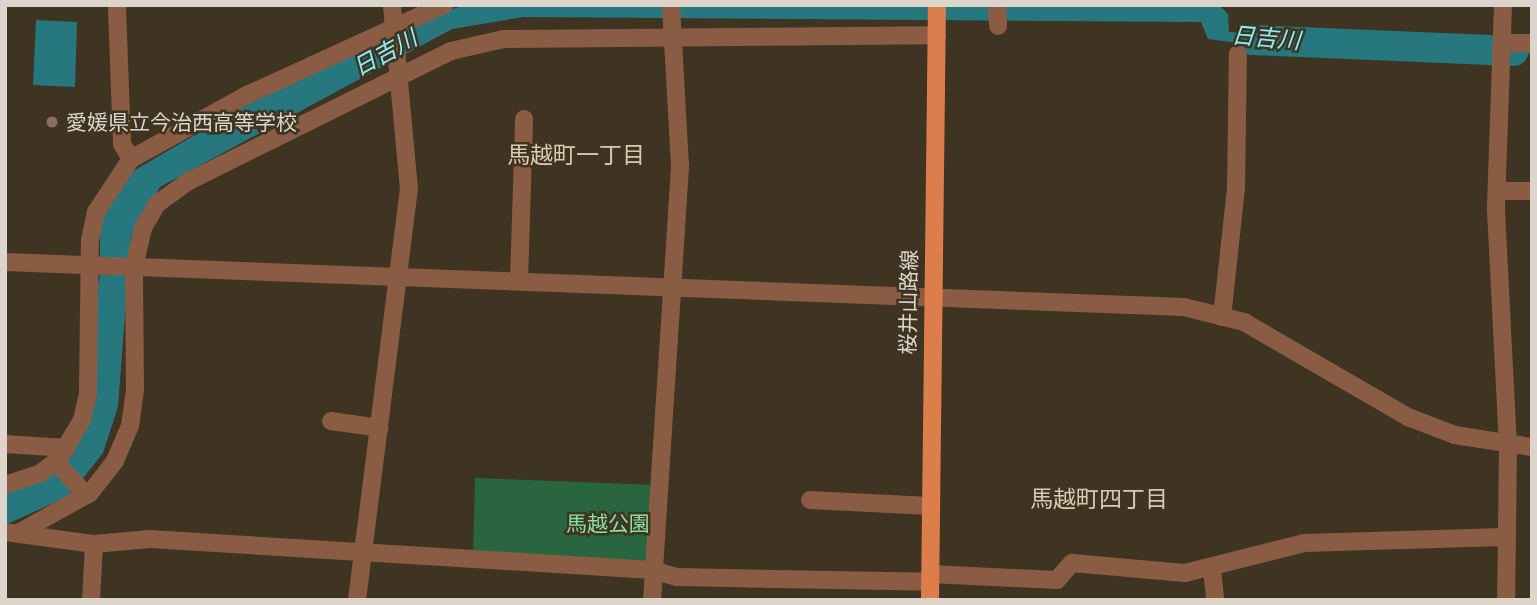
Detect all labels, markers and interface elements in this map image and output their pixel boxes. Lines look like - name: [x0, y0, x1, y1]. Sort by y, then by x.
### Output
- water label: 日吉川: [1230, 21, 1302, 55]
- water label: 日吉川: [348, 24, 422, 82]
- place label: 愛媛県立今治西高等学校: [66, 109, 297, 135]
- marker: 愛媛県立今治西高等学校: [44, 114, 60, 130]
- district label: 馬越町一丁目: [507, 141, 645, 169]
- street label: 桜井山路線: [894, 249, 922, 355]
- district label: 馬越町四丁目: [1030, 485, 1168, 513]
- park label: 馬越公園: [566, 510, 650, 536]

